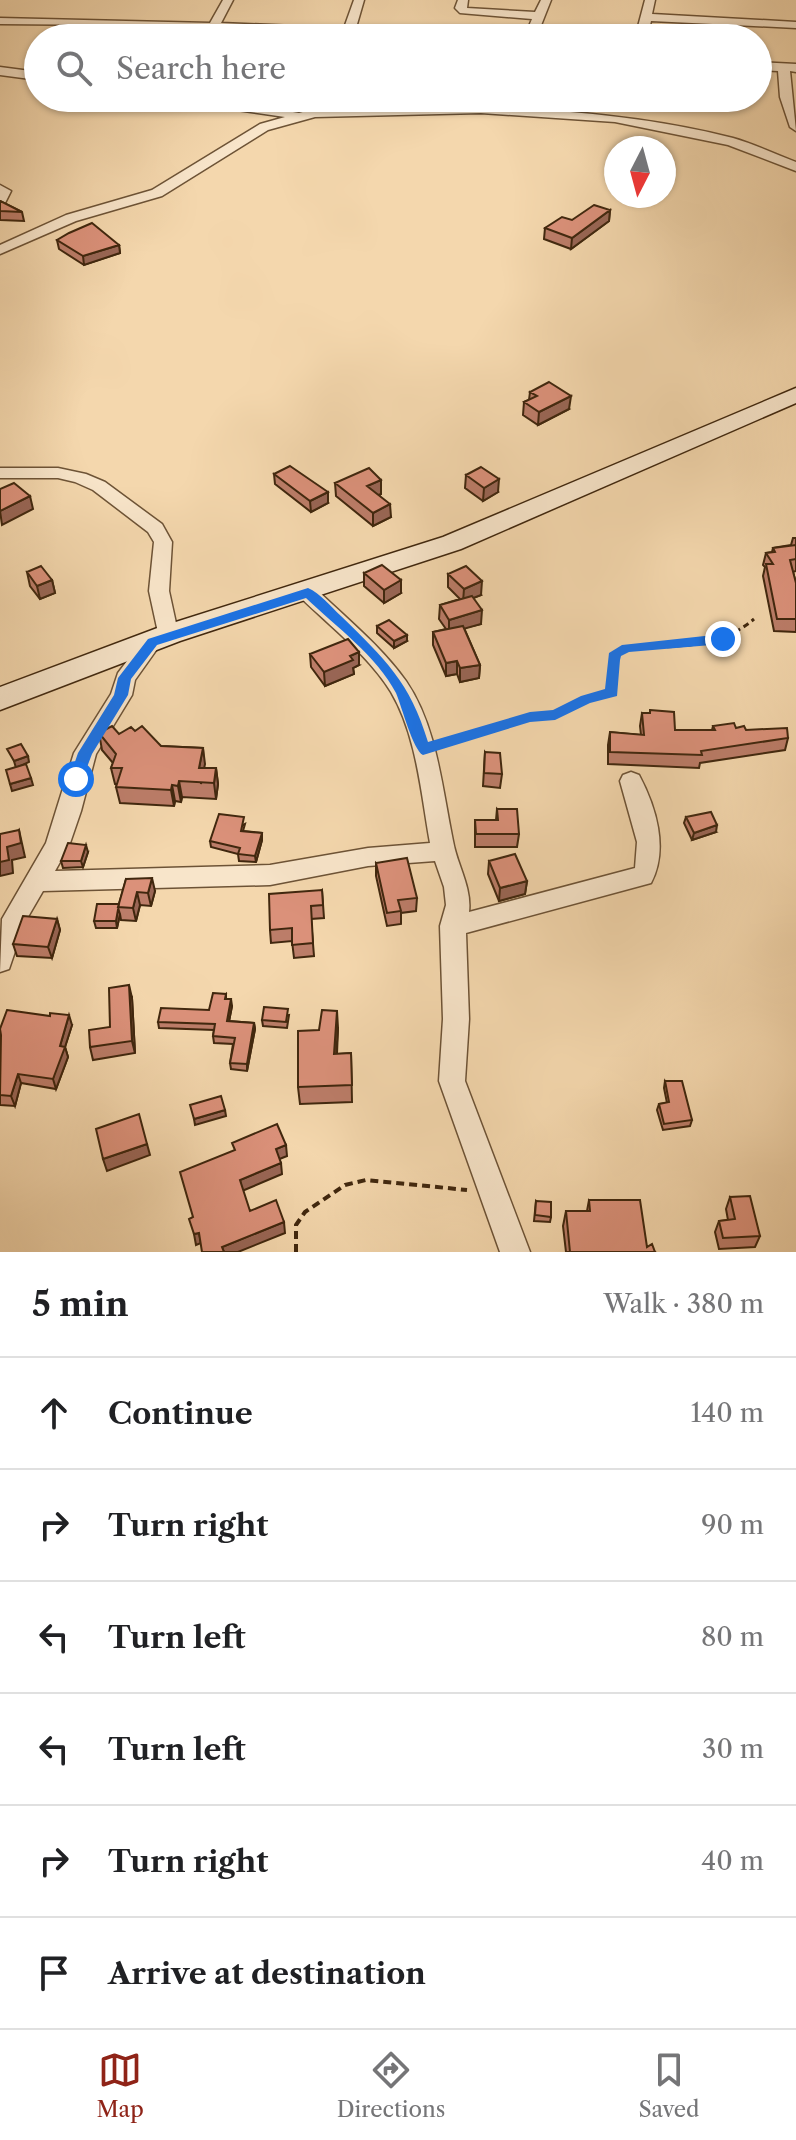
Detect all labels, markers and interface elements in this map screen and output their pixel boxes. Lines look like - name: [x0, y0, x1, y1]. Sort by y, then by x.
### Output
- search box: [24, 24, 772, 112]
- icon: search: [52, 46, 96, 90]
- text: Search here: [116, 50, 286, 87]
- north arrow: [604, 136, 676, 208]
- route end: [705, 621, 741, 657]
- route start: [58, 761, 94, 797]
- text: 5 min: [32, 1283, 129, 1325]
- text: Walk · 380 m: [603, 1288, 764, 1320]
- icon: ahead: [32, 1391, 76, 1435]
- text: Continue: [108, 1395, 253, 1432]
- text: 140 m: [690, 1397, 764, 1429]
- icon: right: [32, 1503, 76, 1547]
- text: Turn right: [108, 1507, 268, 1544]
- text: 90 m: [701, 1509, 764, 1541]
- icon: left: [32, 1615, 76, 1659]
- text: Turn left: [108, 1619, 245, 1656]
- text: 80 m: [701, 1621, 764, 1653]
- icon: left: [32, 1727, 76, 1771]
- text: Turn left: [108, 1731, 245, 1768]
- text: 30 m: [702, 1733, 764, 1765]
- icon: right: [32, 1839, 76, 1883]
- text: Turn right: [108, 1843, 268, 1880]
- text: 40 m: [701, 1845, 764, 1877]
- icon: arrive: [32, 1951, 76, 1995]
- text: Arrive at destination: [108, 1955, 426, 1992]
- tab: Map: [96, 2048, 144, 2123]
- tab: Directions: [337, 2048, 445, 2123]
- tab: Saved: [638, 2048, 699, 2123]

